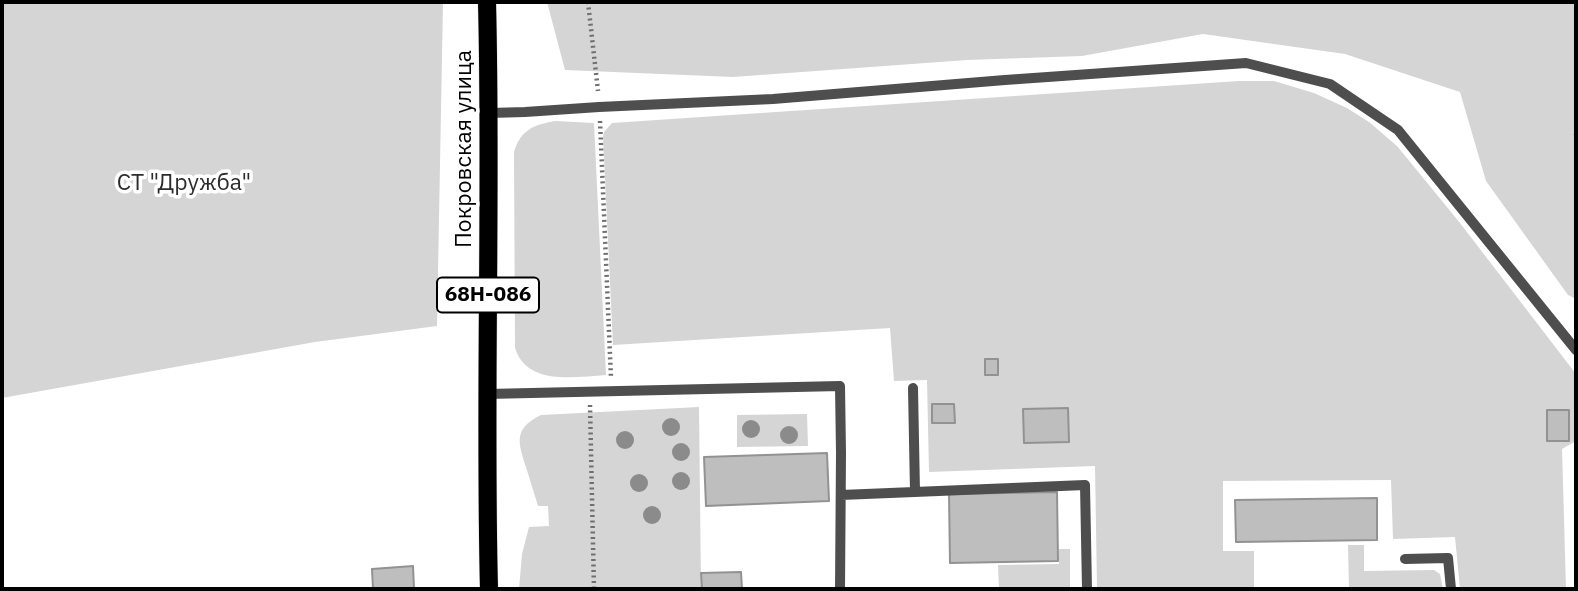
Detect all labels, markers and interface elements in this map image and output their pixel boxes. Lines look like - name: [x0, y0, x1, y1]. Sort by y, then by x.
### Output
- street label: Покровская улица: [450, 50, 478, 248]
- park label: СТ "Дружба": [117, 169, 251, 197]
- road number: 68Н-086: [437, 278, 539, 312]

